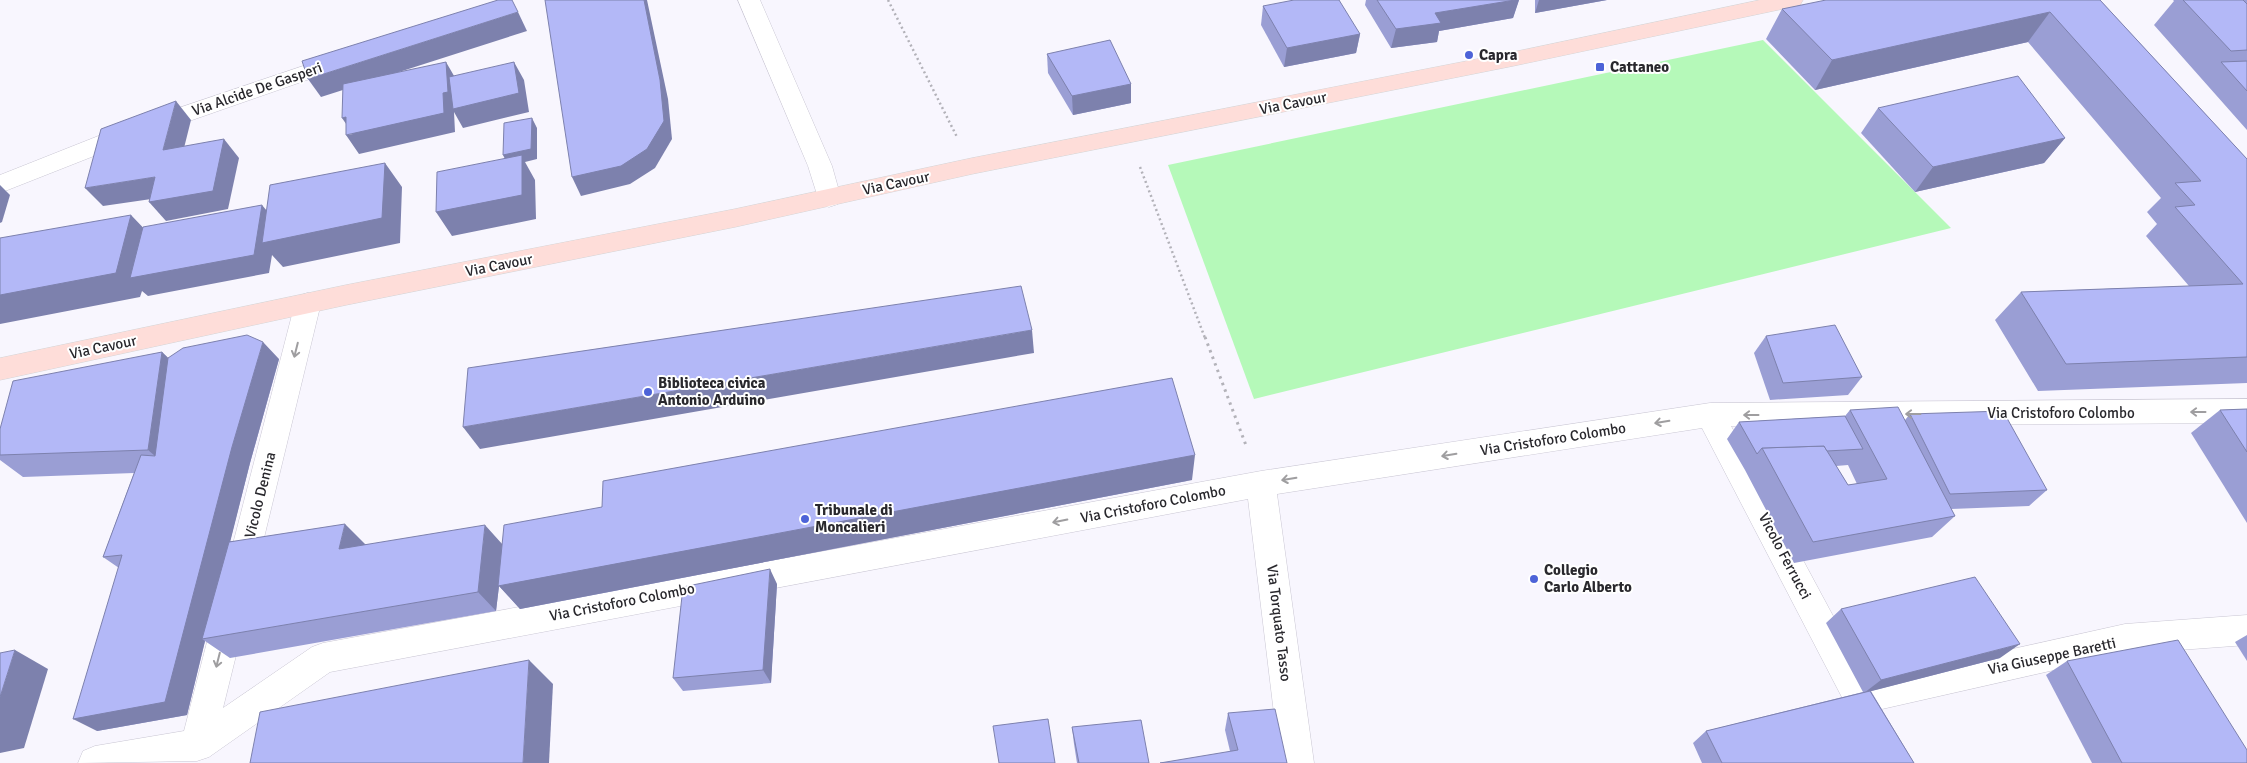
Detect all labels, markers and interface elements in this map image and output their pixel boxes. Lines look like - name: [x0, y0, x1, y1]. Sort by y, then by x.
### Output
- place label: Capra: [1479, 46, 1518, 64]
- marker: Capra: [1463, 49, 1475, 61]
- street label: Via Alcide De Gasperi: [190, 58, 324, 120]
- place label: Cattaneo: [1610, 58, 1669, 76]
- marker: Cattaneo: [1594, 61, 1606, 73]
- street label: Via Cavour: [1258, 88, 1329, 118]
- street label: Via Cavour: [861, 167, 932, 199]
- street label: Via Cavour: [464, 250, 535, 280]
- street label: Via Cavour: [68, 331, 139, 363]
- one-way arrow: [291, 342, 301, 358]
- place label: Biblioteca civica Antonio Arduino: [658, 374, 766, 409]
- marker: Biblioteca civica Antonio Arduino: [642, 386, 654, 398]
- street label: Via Cristoforo Colombo: [1987, 404, 2135, 422]
- one-way arrow: [2191, 407, 2207, 417]
- one-way arrow: [1906, 409, 1922, 418]
- one-way arrow: [1743, 410, 1760, 420]
- one-way arrow: [1654, 418, 1670, 428]
- street label: Via Cristoforo Colombo: [1479, 419, 1627, 459]
- street label: Vicolo Denina: [241, 450, 279, 540]
- one-way arrow: [1442, 450, 1458, 460]
- one-way arrow: [1281, 475, 1297, 485]
- street label: Via Cristoforo Colombo: [1079, 481, 1227, 527]
- place label: Tribunale di Moncalieri: [815, 501, 893, 536]
- street label: Vicolo Ferrucci: [1755, 510, 1815, 602]
- marker: Tribunale di Moncalieri: [799, 513, 811, 525]
- one-way arrow: [1052, 517, 1068, 526]
- place label: Collegio Carlo Alberto: [1544, 561, 1632, 596]
- street label: Via Torquato Tasso: [1263, 564, 1295, 683]
- marker: Collegio Carlo Alberto: [1528, 573, 1540, 585]
- street label: Via Cristoforo Colombo: [548, 579, 696, 625]
- street label: Via Giuseppe Baretti: [1986, 634, 2118, 678]
- one-way arrow: [213, 652, 222, 668]

